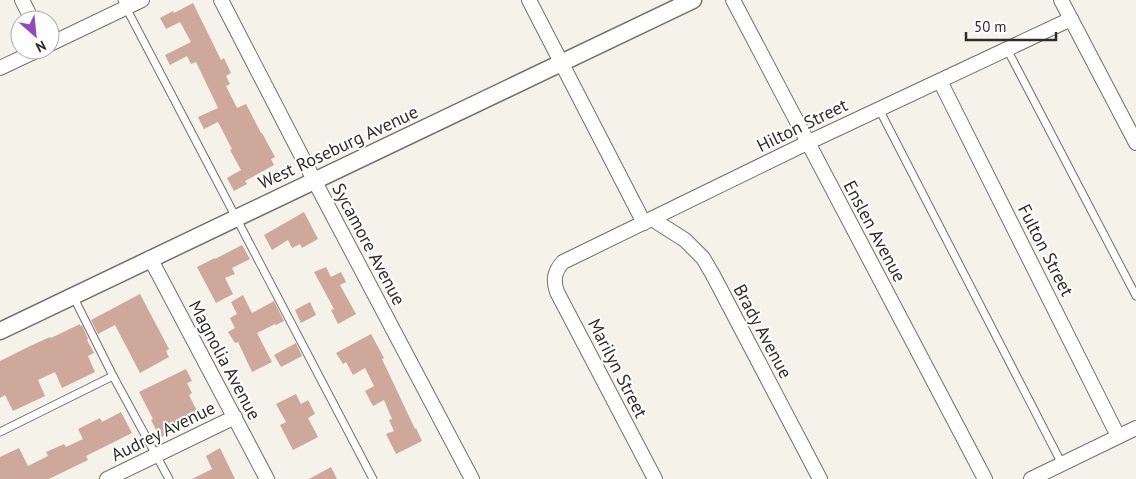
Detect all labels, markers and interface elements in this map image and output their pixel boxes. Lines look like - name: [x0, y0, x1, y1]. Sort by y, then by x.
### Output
- north arrow: [10, 10, 60, 60]
- scale bar: [966, 10, 1056, 42]
- text: 50 m: [974, 17, 1007, 36]
- text: N: [33, 36, 49, 57]
- street label: Hilton Street: [753, 93, 851, 157]
- street label: West Roseburg Avenue: [254, 100, 422, 194]
- street label: Enslen Avenue: [839, 176, 911, 286]
- street label: Sycamore Avenue: [327, 179, 411, 309]
- street label: Fulton Street: [1013, 200, 1079, 300]
- street label: Brady Avenue: [729, 280, 797, 382]
- street label: Magnolia Avenue: [184, 296, 266, 424]
- street label: Marilyn Street: [583, 314, 653, 422]
- street label: Audrey Avenue: [107, 396, 219, 466]

